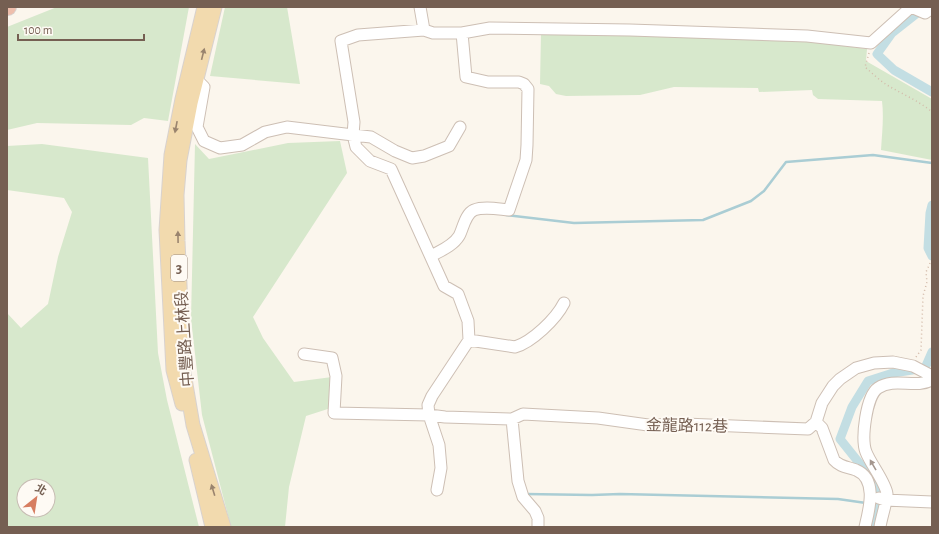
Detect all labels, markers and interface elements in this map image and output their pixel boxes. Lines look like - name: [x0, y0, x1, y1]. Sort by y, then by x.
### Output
- scale bar: [18, 16, 144, 42]
- text: 100 m: [24, 24, 52, 36]
- one-way arrow: [200, 48, 206, 60]
- one-way arrow: [173, 121, 179, 133]
- one-way arrow: [175, 230, 181, 243]
- road number: 3: [171, 255, 187, 281]
- street label: 中豐路上林段: [173, 290, 196, 387]
- street label: 金龍路112巷: [646, 416, 728, 435]
- one-way arrow: [869, 459, 876, 471]
- north arrow: [16, 478, 56, 518]
- text: 北: [33, 482, 48, 497]
- one-way arrow: [210, 483, 216, 495]

